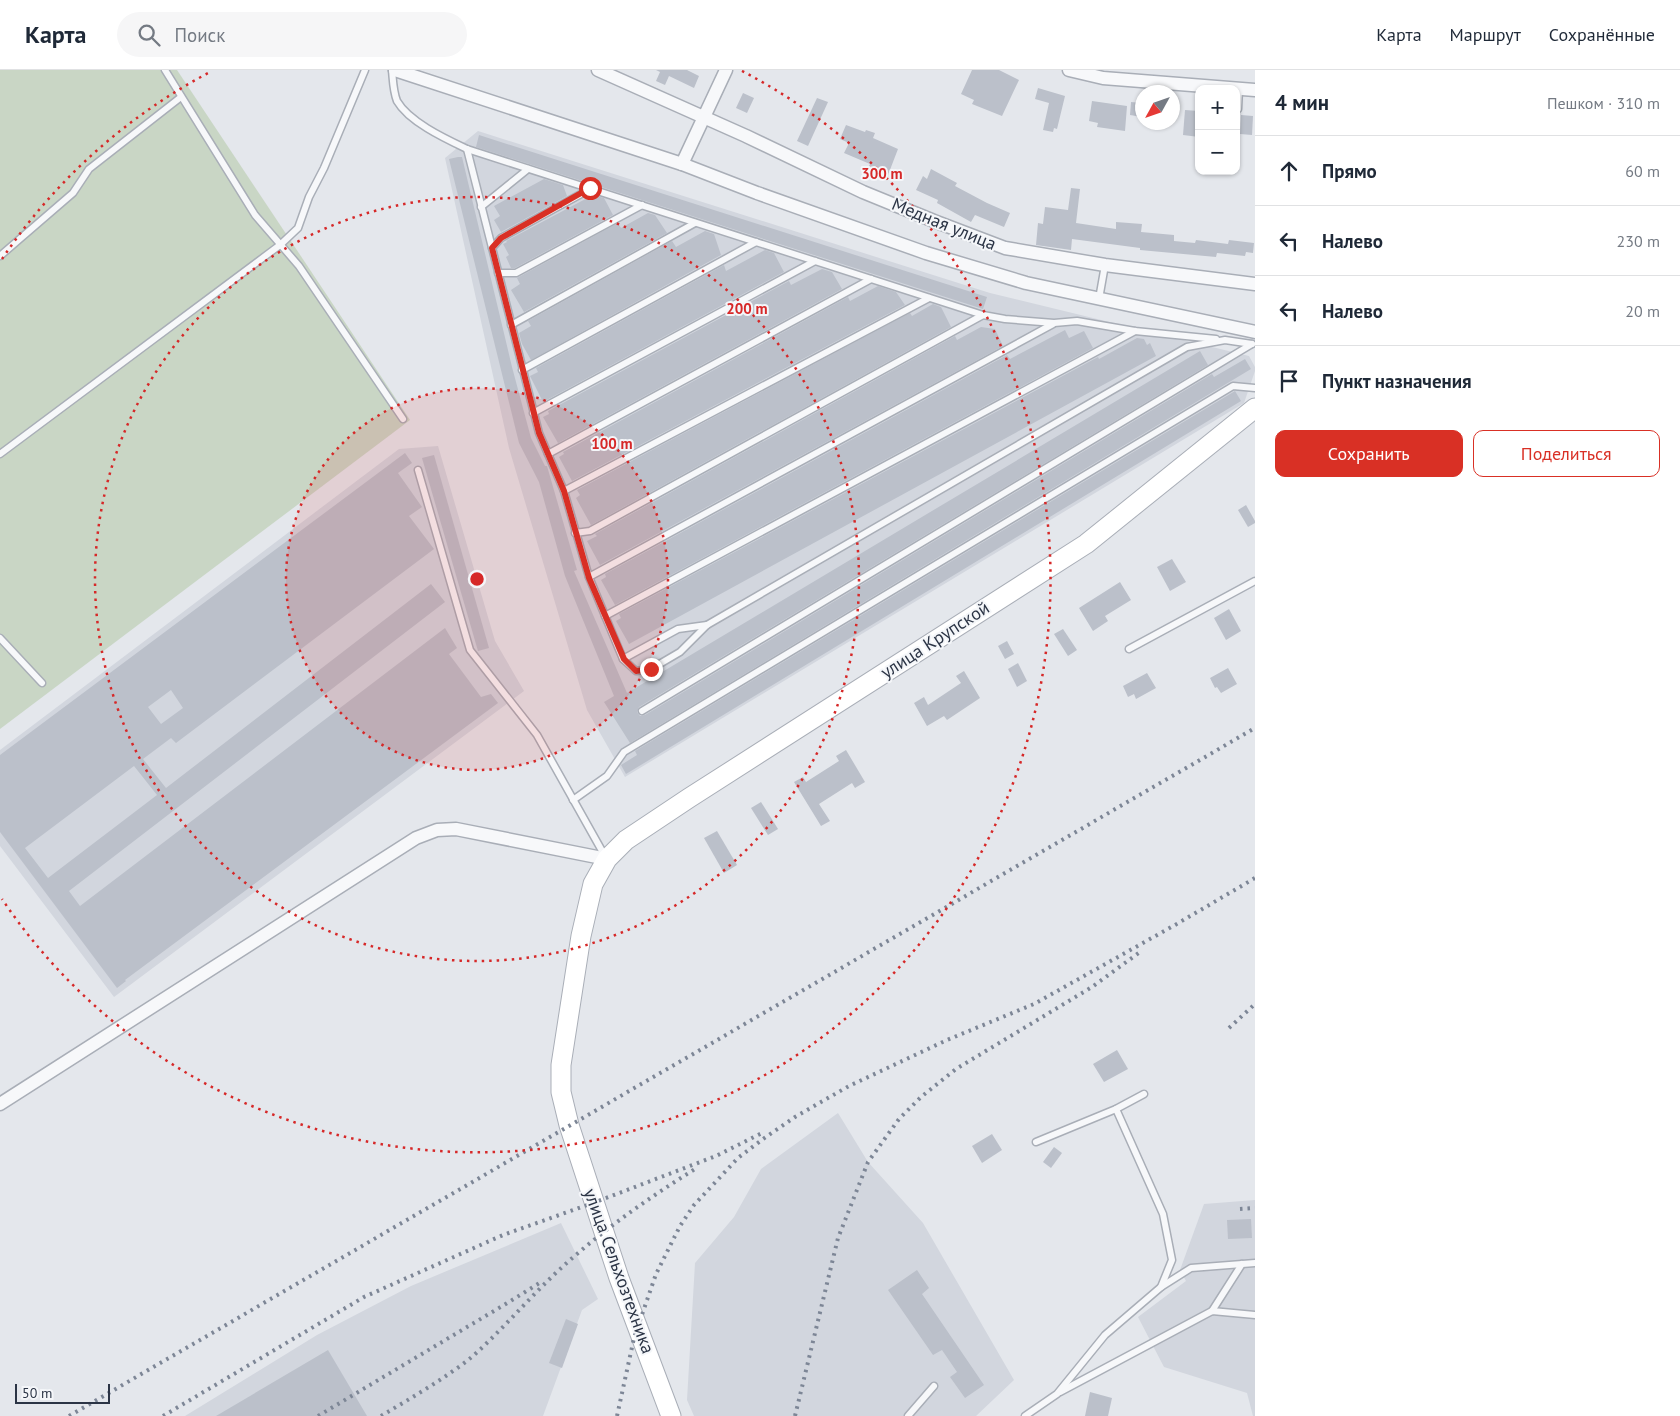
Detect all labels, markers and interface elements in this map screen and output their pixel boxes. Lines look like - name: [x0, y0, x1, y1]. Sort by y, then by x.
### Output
- search box: [117, 12, 467, 57]
- text: Карта: [25, 19, 87, 50]
- icon: search: [135, 21, 163, 49]
- text: Поиск: [175, 23, 225, 47]
- text: Карта: [1376, 23, 1422, 46]
- text: Маршрут: [1450, 23, 1521, 46]
- text: Сохранённые: [1549, 23, 1655, 46]
- north arrow: [1135, 85, 1180, 130]
- map controls: [1195, 85, 1240, 175]
- button: +: [1195, 85, 1240, 130]
- text: 4 мин: [1275, 89, 1329, 116]
- text: Пешком · 310 m: [1547, 93, 1660, 113]
- button: −: [1195, 130, 1240, 175]
- icon: ahead: [1275, 157, 1303, 185]
- text: Прямо: [1322, 159, 1377, 183]
- text: 60 m: [1625, 161, 1660, 181]
- text: 300 m: [861, 164, 903, 183]
- route start: [579, 177, 602, 200]
- street label: Медная улица: [889, 192, 1000, 255]
- icon: left: [1275, 227, 1303, 255]
- text: Налево: [1322, 229, 1383, 253]
- text: 230 m: [1617, 231, 1660, 251]
- icon: left: [1275, 297, 1303, 325]
- text: 200 m: [726, 299, 768, 318]
- text: Налево: [1322, 299, 1383, 323]
- text: 20 m: [1625, 301, 1660, 321]
- icon: arrive: [1275, 367, 1303, 395]
- text: Пункт назначения: [1322, 369, 1472, 393]
- button: Сохранить: [1275, 430, 1463, 477]
- button: Поделиться: [1473, 430, 1660, 477]
- text: 100 m: [591, 434, 633, 453]
- centre of rings: [468, 570, 486, 588]
- street label: улица Крупской: [876, 596, 993, 683]
- route end: [640, 658, 663, 681]
- street label: улица Сельхозтехника: [579, 1185, 660, 1357]
- scale bar: [15, 1381, 110, 1404]
- text: 50 m: [22, 1384, 52, 1402]

